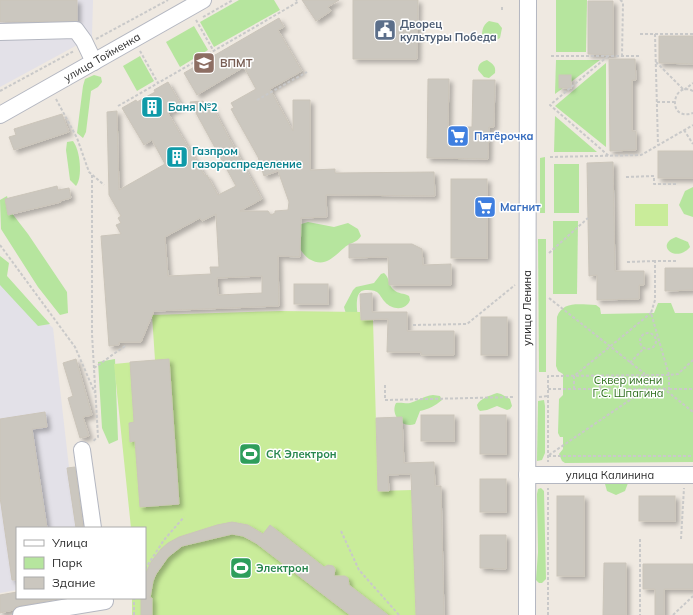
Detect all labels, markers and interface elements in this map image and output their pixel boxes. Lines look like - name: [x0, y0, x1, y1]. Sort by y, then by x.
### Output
- public building icon: Дворец культуры Победа: [372, 17, 398, 43]
- place label: Дворец культуры Победа: [400, 17, 497, 44]
- street label: улица Тойменка: [61, 29, 143, 85]
- school or university icon: ВПМТ: [191, 50, 217, 76]
- place label: ВПМТ: [220, 56, 253, 70]
- building icon: Баня №2: [139, 94, 165, 120]
- place label: Баня №2: [168, 100, 218, 114]
- supermarket icon: Пятёрочка: [445, 123, 471, 149]
- place label: Пятёрочка: [474, 129, 534, 143]
- building icon: Газпром газораспределение: [164, 144, 190, 170]
- place label: Газпром газораспределение: [192, 144, 302, 171]
- supermarket icon: Магнит: [472, 194, 498, 220]
- place label: Магнит: [500, 200, 541, 214]
- street label: улица Ленина: [520, 270, 534, 346]
- park label: Сквер имени Г.С. Шпагина: [592, 373, 664, 400]
- sports icon: СК Электрон: [237, 441, 263, 467]
- place label: СК Электрон: [266, 447, 337, 461]
- street label: улица Калинина: [566, 468, 654, 482]
- legend: [16, 527, 146, 599]
- text: Улица: [51, 535, 88, 550]
- text: Парк: [52, 555, 83, 570]
- sports icon: Электрон: [228, 555, 254, 581]
- place label: Электрон: [256, 561, 309, 575]
- text: Здание: [52, 575, 96, 590]

